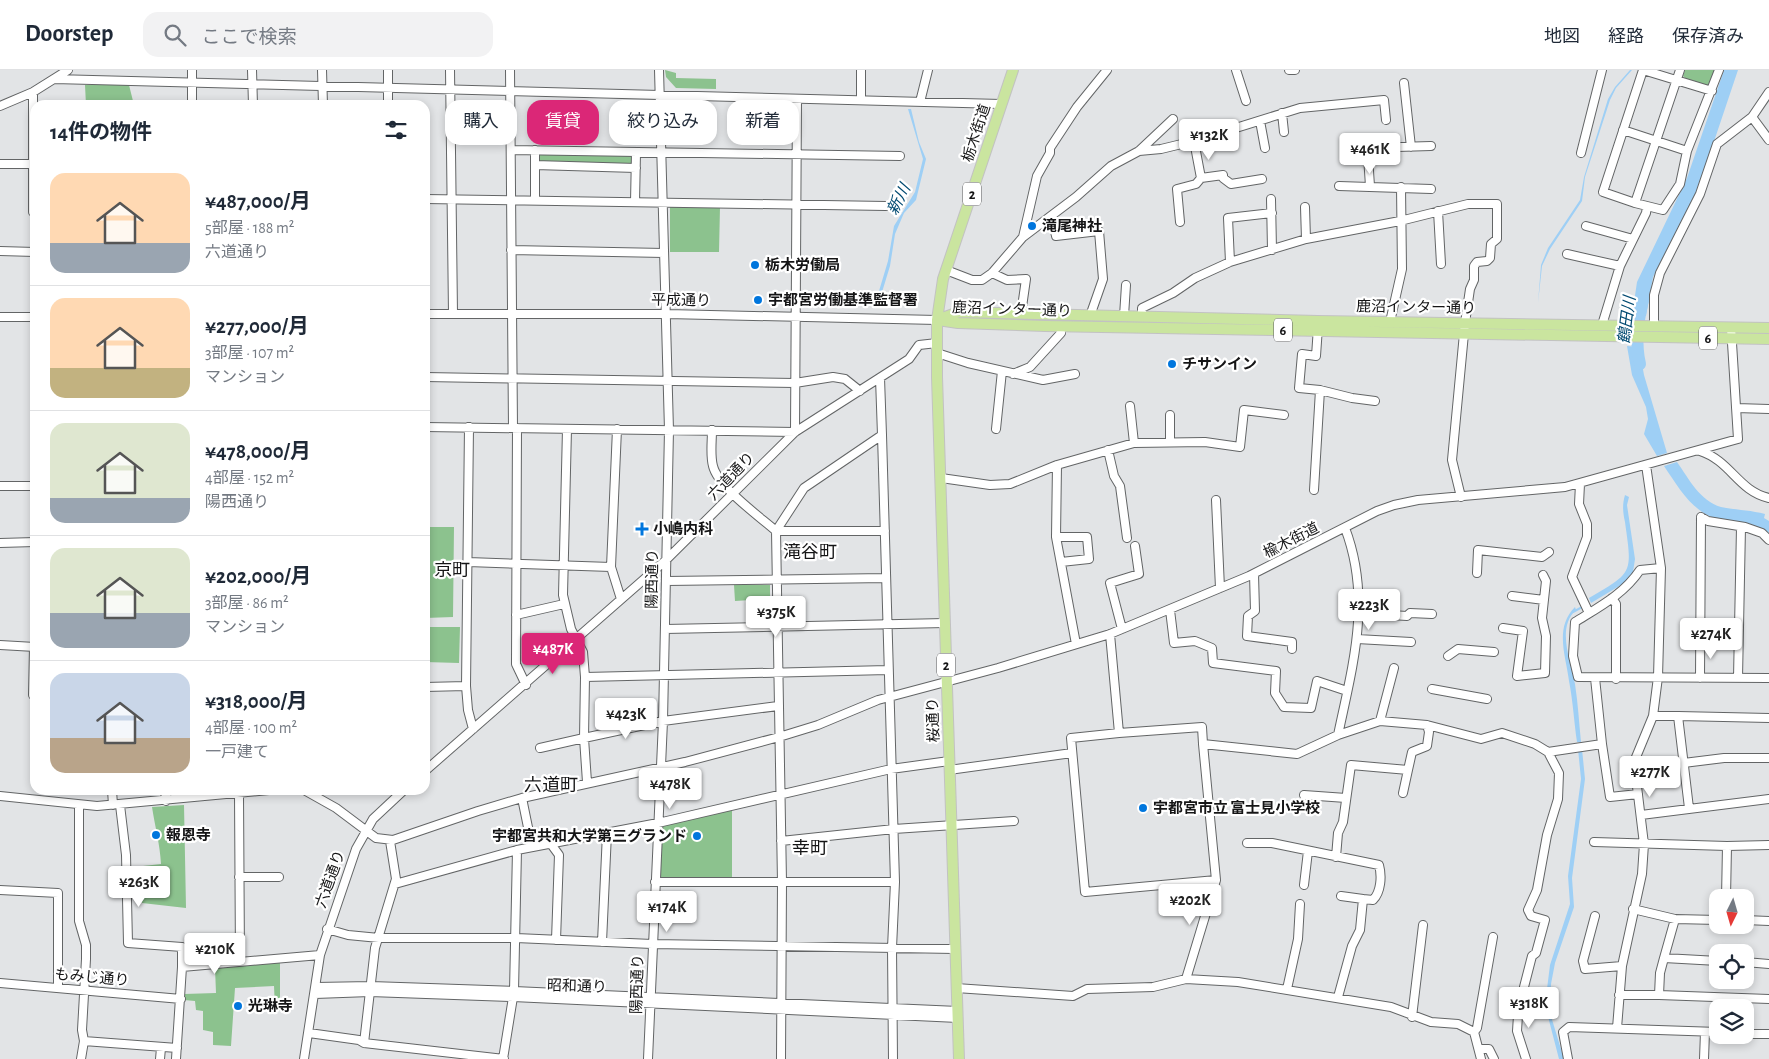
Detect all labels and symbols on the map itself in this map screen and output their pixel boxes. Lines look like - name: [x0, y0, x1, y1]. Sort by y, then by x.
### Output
- street label: 栃木街道: [959, 102, 993, 164]
- pin: ¥132K: [1174, 118, 1244, 161]
- pin: ¥461K: [1335, 132, 1405, 175]
- water label: 新川: [884, 179, 914, 217]
- road number: 2: [963, 182, 981, 206]
- place label: 滝尾神社: [1042, 217, 1102, 234]
- marker: 滝尾神社: [1026, 220, 1038, 232]
- place label: 栃木労働局: [765, 257, 840, 273]
- marker: 栃木労働局: [749, 259, 761, 271]
- street label: 平成通り: [651, 291, 711, 309]
- place label: 宇都宮労働基準監督署: [768, 292, 918, 308]
- water label: 鶴田川: [1615, 293, 1638, 345]
- marker: 宇都宮労働基準監督署: [752, 294, 764, 306]
- street label: 鹿沼インター通り: [1356, 298, 1476, 316]
- street label: 鹿沼インター通り: [952, 299, 1072, 319]
- road number: 6: [1274, 318, 1292, 342]
- road number: 6: [1699, 326, 1717, 350]
- place label: チサンイン: [1182, 356, 1257, 372]
- marker: チサンイン: [1166, 358, 1178, 370]
- street label: 六道通り: [704, 449, 758, 503]
- street label: 楡木街道: [1261, 519, 1321, 561]
- place label: 小嶋内科: [653, 520, 713, 537]
- marker: 小嶋内科: [635, 522, 649, 536]
- district label: 滝谷町: [783, 543, 837, 562]
- street label: 陽西通り: [643, 549, 661, 609]
- district label: 京町: [434, 561, 470, 580]
- pin: ¥223K: [1334, 588, 1404, 631]
- pin: ¥375K: [741, 596, 811, 638]
- pin: ¥274K: [1676, 618, 1746, 660]
- pin: ¥487K: [518, 632, 588, 675]
- road number: 2: [937, 654, 955, 676]
- street label: 桜通り: [924, 697, 942, 743]
- pin: ¥423K: [591, 698, 661, 740]
- pin: ¥277K: [1615, 756, 1685, 798]
- pin: ¥478K: [635, 768, 705, 810]
- district label: 六道町: [524, 775, 578, 795]
- place label: 宇都宮市立 富士見小学校: [1153, 800, 1320, 816]
- marker: 宇都宮市立 富士見小学校: [1137, 802, 1149, 814]
- place label: 報恩寺: [166, 827, 211, 843]
- place label: 宇都宮共和大学第三グランド: [492, 828, 687, 844]
- marker: 報恩寺: [150, 829, 162, 841]
- marker: 宇都宮共和大学第三グランド: [691, 830, 703, 842]
- district label: 幸町: [792, 839, 828, 858]
- street label: 六道通り: [312, 848, 348, 910]
- pin: ¥263K: [104, 866, 174, 908]
- pin: ¥202K: [1155, 884, 1225, 926]
- north arrow: [1709, 889, 1754, 934]
- pin: ¥174K: [632, 890, 702, 933]
- pin: ¥210K: [180, 932, 250, 975]
- street label: 陽西通り: [628, 954, 646, 1014]
- street label: もみじ通り: [54, 966, 130, 988]
- street label: 昭和通り: [547, 977, 607, 995]
- pin: ¥318K: [1494, 986, 1564, 1029]
- place label: 光琳寺: [248, 998, 293, 1014]
- marker: 光琳寺: [232, 1000, 244, 1012]

